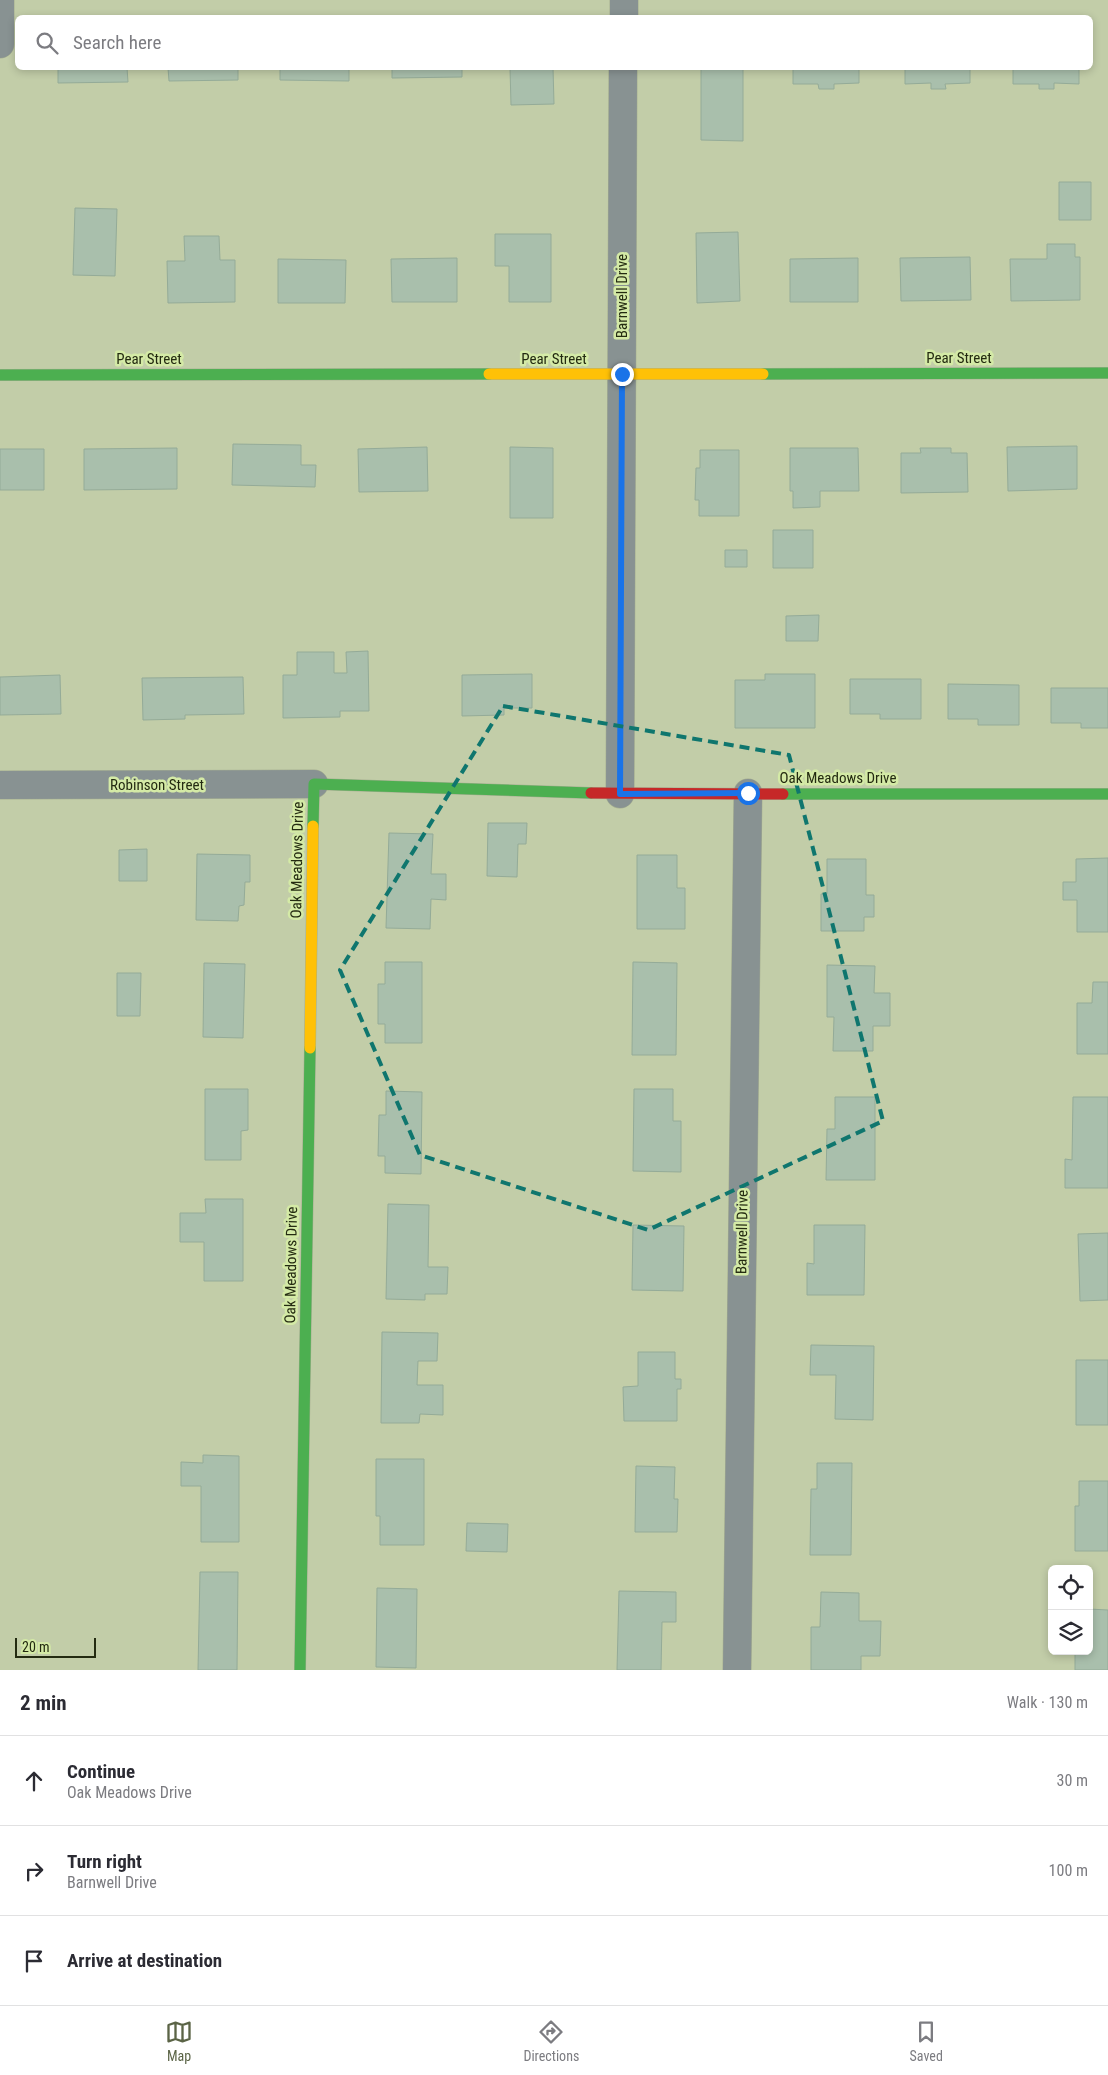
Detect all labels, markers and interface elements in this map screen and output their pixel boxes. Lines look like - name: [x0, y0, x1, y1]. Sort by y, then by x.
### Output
- search box: [15, 15, 1093, 70]
- icon: search: [33, 29, 61, 57]
- text: Search here: [73, 31, 161, 54]
- street label: Barnwell Drive: [613, 254, 631, 338]
- street label: Pear Street: [926, 349, 992, 367]
- street label: Pear Street: [116, 350, 182, 368]
- street label: Pear Street: [521, 350, 587, 368]
- route end: [611, 363, 634, 386]
- street label: Oak Meadows Drive: [780, 769, 896, 787]
- street label: Robinson Street: [110, 776, 204, 794]
- route start: [737, 782, 760, 805]
- street label: Oak Meadows Drive: [287, 801, 307, 919]
- street label: Barnwell Drive: [732, 1190, 752, 1274]
- street label: Oak Meadows Drive: [281, 1206, 301, 1324]
- map controls: [1048, 1565, 1093, 1655]
- button: locate: [1048, 1565, 1093, 1610]
- button: layers: [1048, 1610, 1093, 1655]
- scale bar: [15, 1635, 96, 1658]
- text: 20 m: [22, 1639, 50, 1655]
- text: 2 min: [20, 1691, 67, 1715]
- text: Walk · 130 m: [1007, 1693, 1088, 1712]
- text: Continue: [67, 1760, 135, 1783]
- icon: ahead: [20, 1767, 48, 1795]
- text: 30 m: [1056, 1771, 1088, 1790]
- text: Oak Meadows Drive: [67, 1783, 192, 1802]
- text: Turn right: [67, 1850, 142, 1873]
- icon: right: [20, 1857, 48, 1885]
- text: 100 m: [1049, 1861, 1088, 1880]
- text: Barnwell Drive: [67, 1873, 157, 1892]
- icon: arrive: [20, 1947, 48, 1975]
- text: Arrive at destination: [67, 1949, 222, 1972]
- tab: Map: [165, 2018, 193, 2064]
- tab: Directions: [523, 2018, 579, 2064]
- tab: Saved: [910, 2018, 943, 2064]

